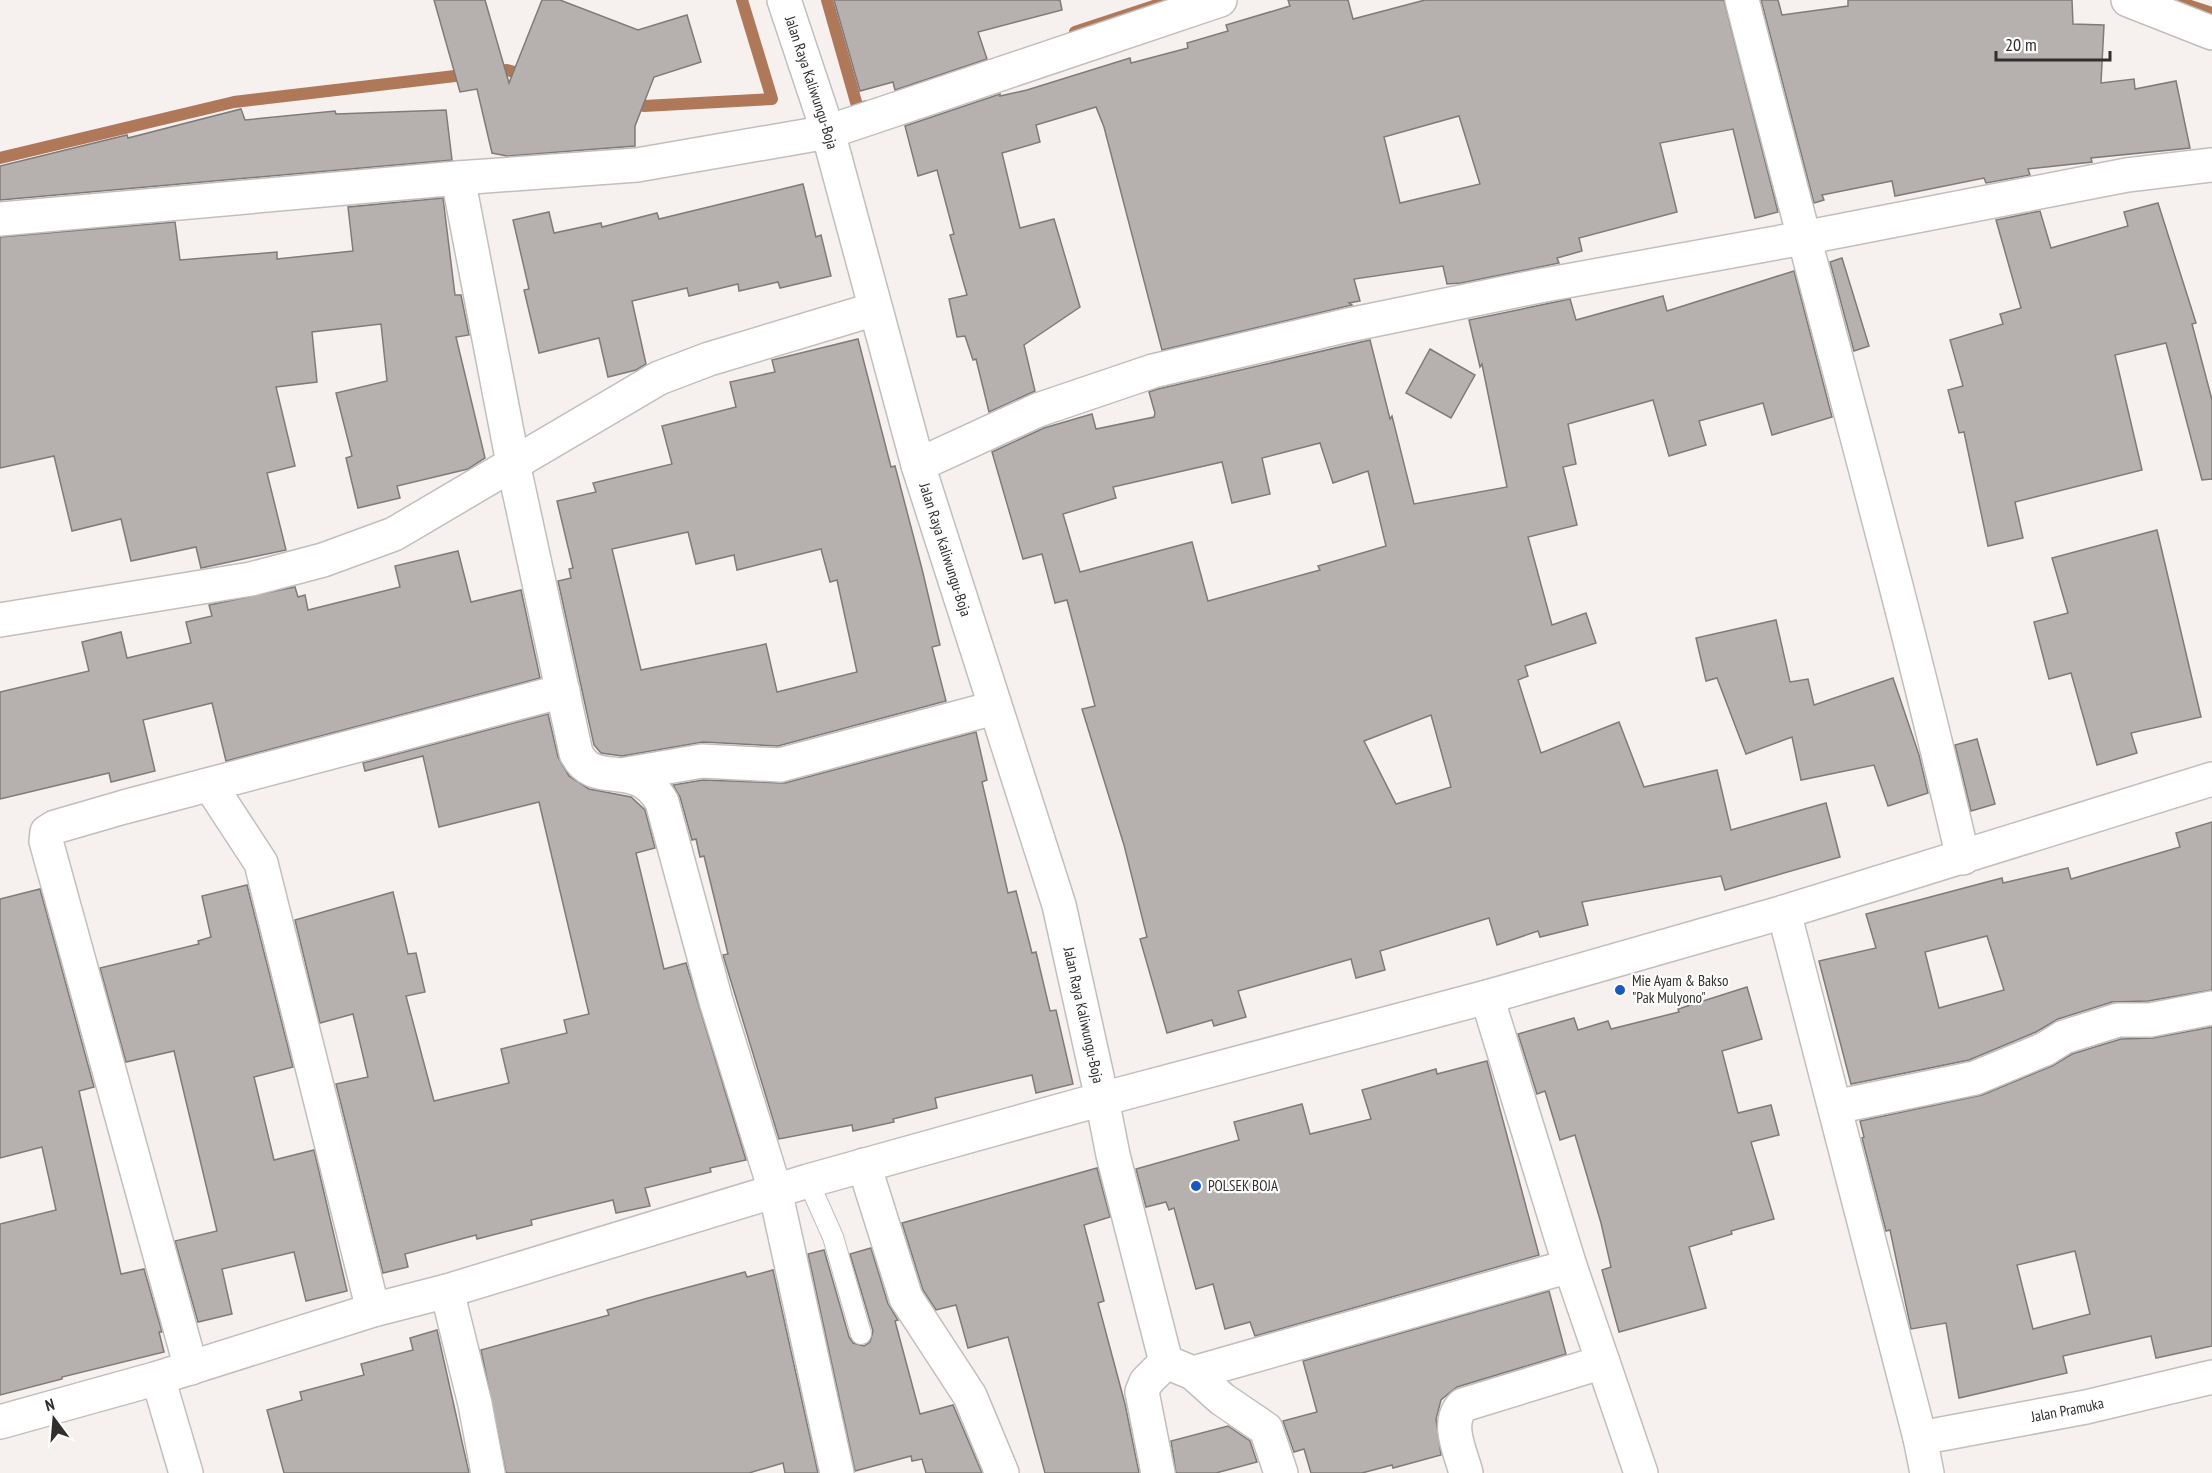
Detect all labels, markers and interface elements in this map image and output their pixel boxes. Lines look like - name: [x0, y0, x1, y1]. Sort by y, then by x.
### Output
- street label: Jalan Raya Kaliwungu-Boja: [781, 12, 842, 151]
- scale bar: [1996, 24, 2110, 62]
- text: 20 m: [2005, 33, 2037, 56]
- street label: Jalan Raya Kaliwungu-Boja: [915, 479, 976, 619]
- street label: Jalan Raya Kaliwungu-Boja: [1059, 944, 1108, 1085]
- place label: Mie Ayam & Bakso "Pak Mulyono": [1632, 971, 1728, 1007]
- marker: Mie Ayam & Bakso "Pak Mulyono": [1613, 983, 1627, 997]
- place label: POLSEK BOJA: [1208, 1176, 1279, 1195]
- marker: POLSEK BOJA: [1189, 1179, 1203, 1193]
- north arrow: [24, 1389, 84, 1449]
- street label: Jalan Pramuka: [2028, 1393, 2106, 1426]
- text: N: [43, 1394, 57, 1415]

